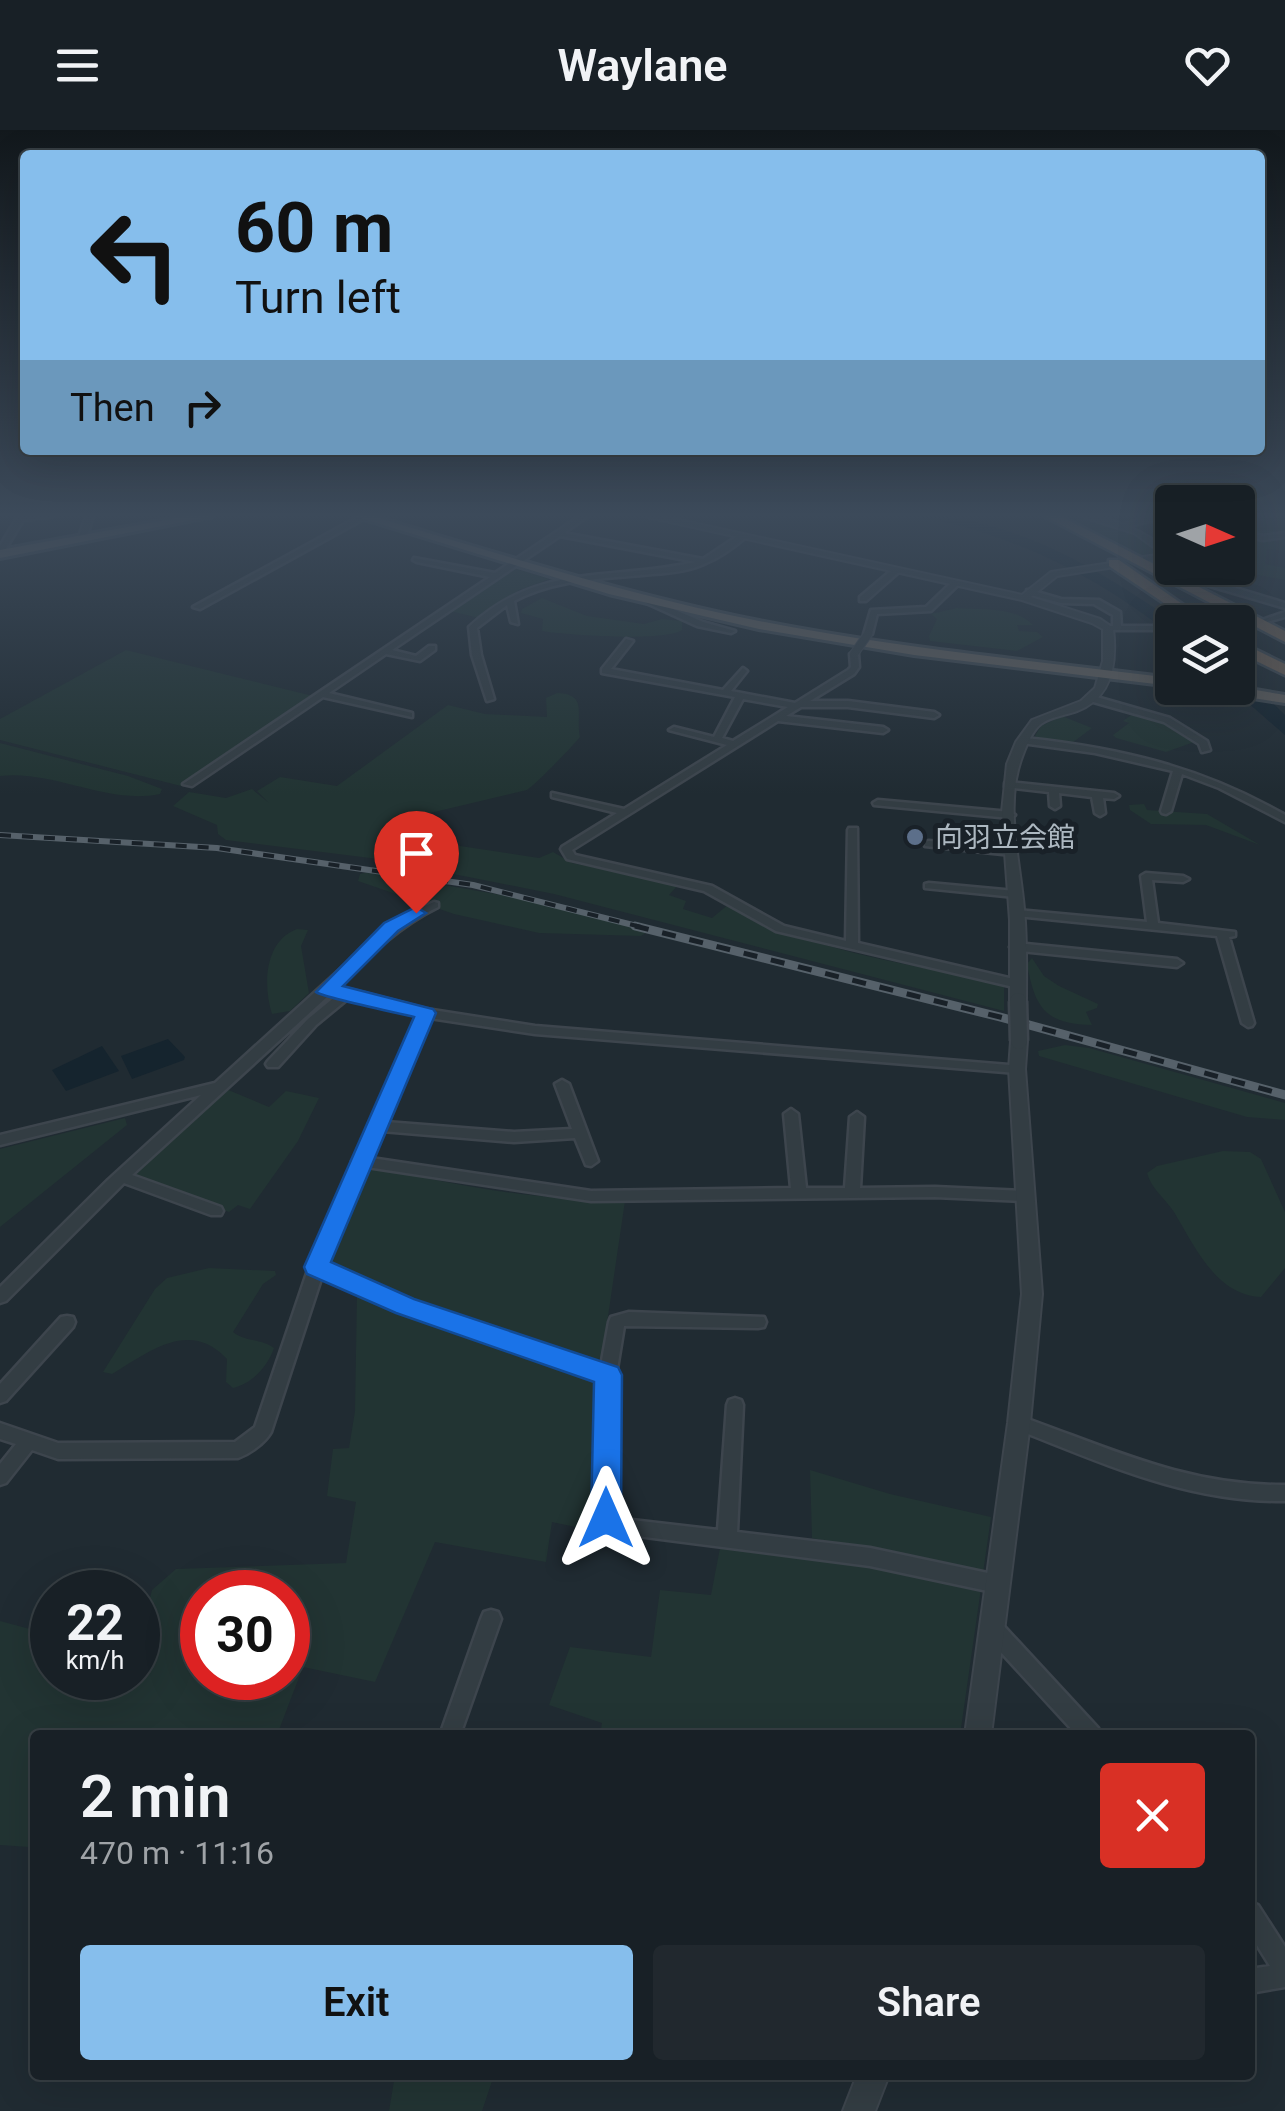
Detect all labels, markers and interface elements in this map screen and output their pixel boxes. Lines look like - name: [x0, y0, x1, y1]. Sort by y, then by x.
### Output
- icon: menu: [50, 38, 105, 93]
- icon: heart: [1180, 38, 1235, 93]
- text: Waylane: [557, 39, 728, 92]
- text: 60 m: [235, 187, 393, 269]
- icon: left: [70, 190, 200, 320]
- text: Turn left: [235, 271, 401, 324]
- icon: right: [175, 380, 230, 435]
- text: Then: [70, 386, 155, 430]
- north arrow: [1155, 485, 1255, 585]
- map controls: [1155, 485, 1255, 705]
- button: layers: [1155, 605, 1255, 705]
- pin: [374, 811, 459, 914]
- place label: 向羽立会館: [935, 821, 1075, 854]
- icon: arrive: [389, 826, 444, 881]
- marker: 向羽立会館: [904, 826, 926, 848]
- position arrow: [554, 1466, 658, 1570]
- speed limit sign: 30: [180, 1570, 310, 1700]
- text: 22: [66, 1594, 124, 1652]
- text: km/h: [66, 1646, 124, 1675]
- text: 2 min: [80, 1761, 230, 1832]
- button: close: [1100, 1763, 1205, 1868]
- text: 470 m · 11:16: [80, 1834, 274, 1872]
- button: Exit: [80, 1945, 633, 2060]
- button: Share: [653, 1945, 1205, 2060]

